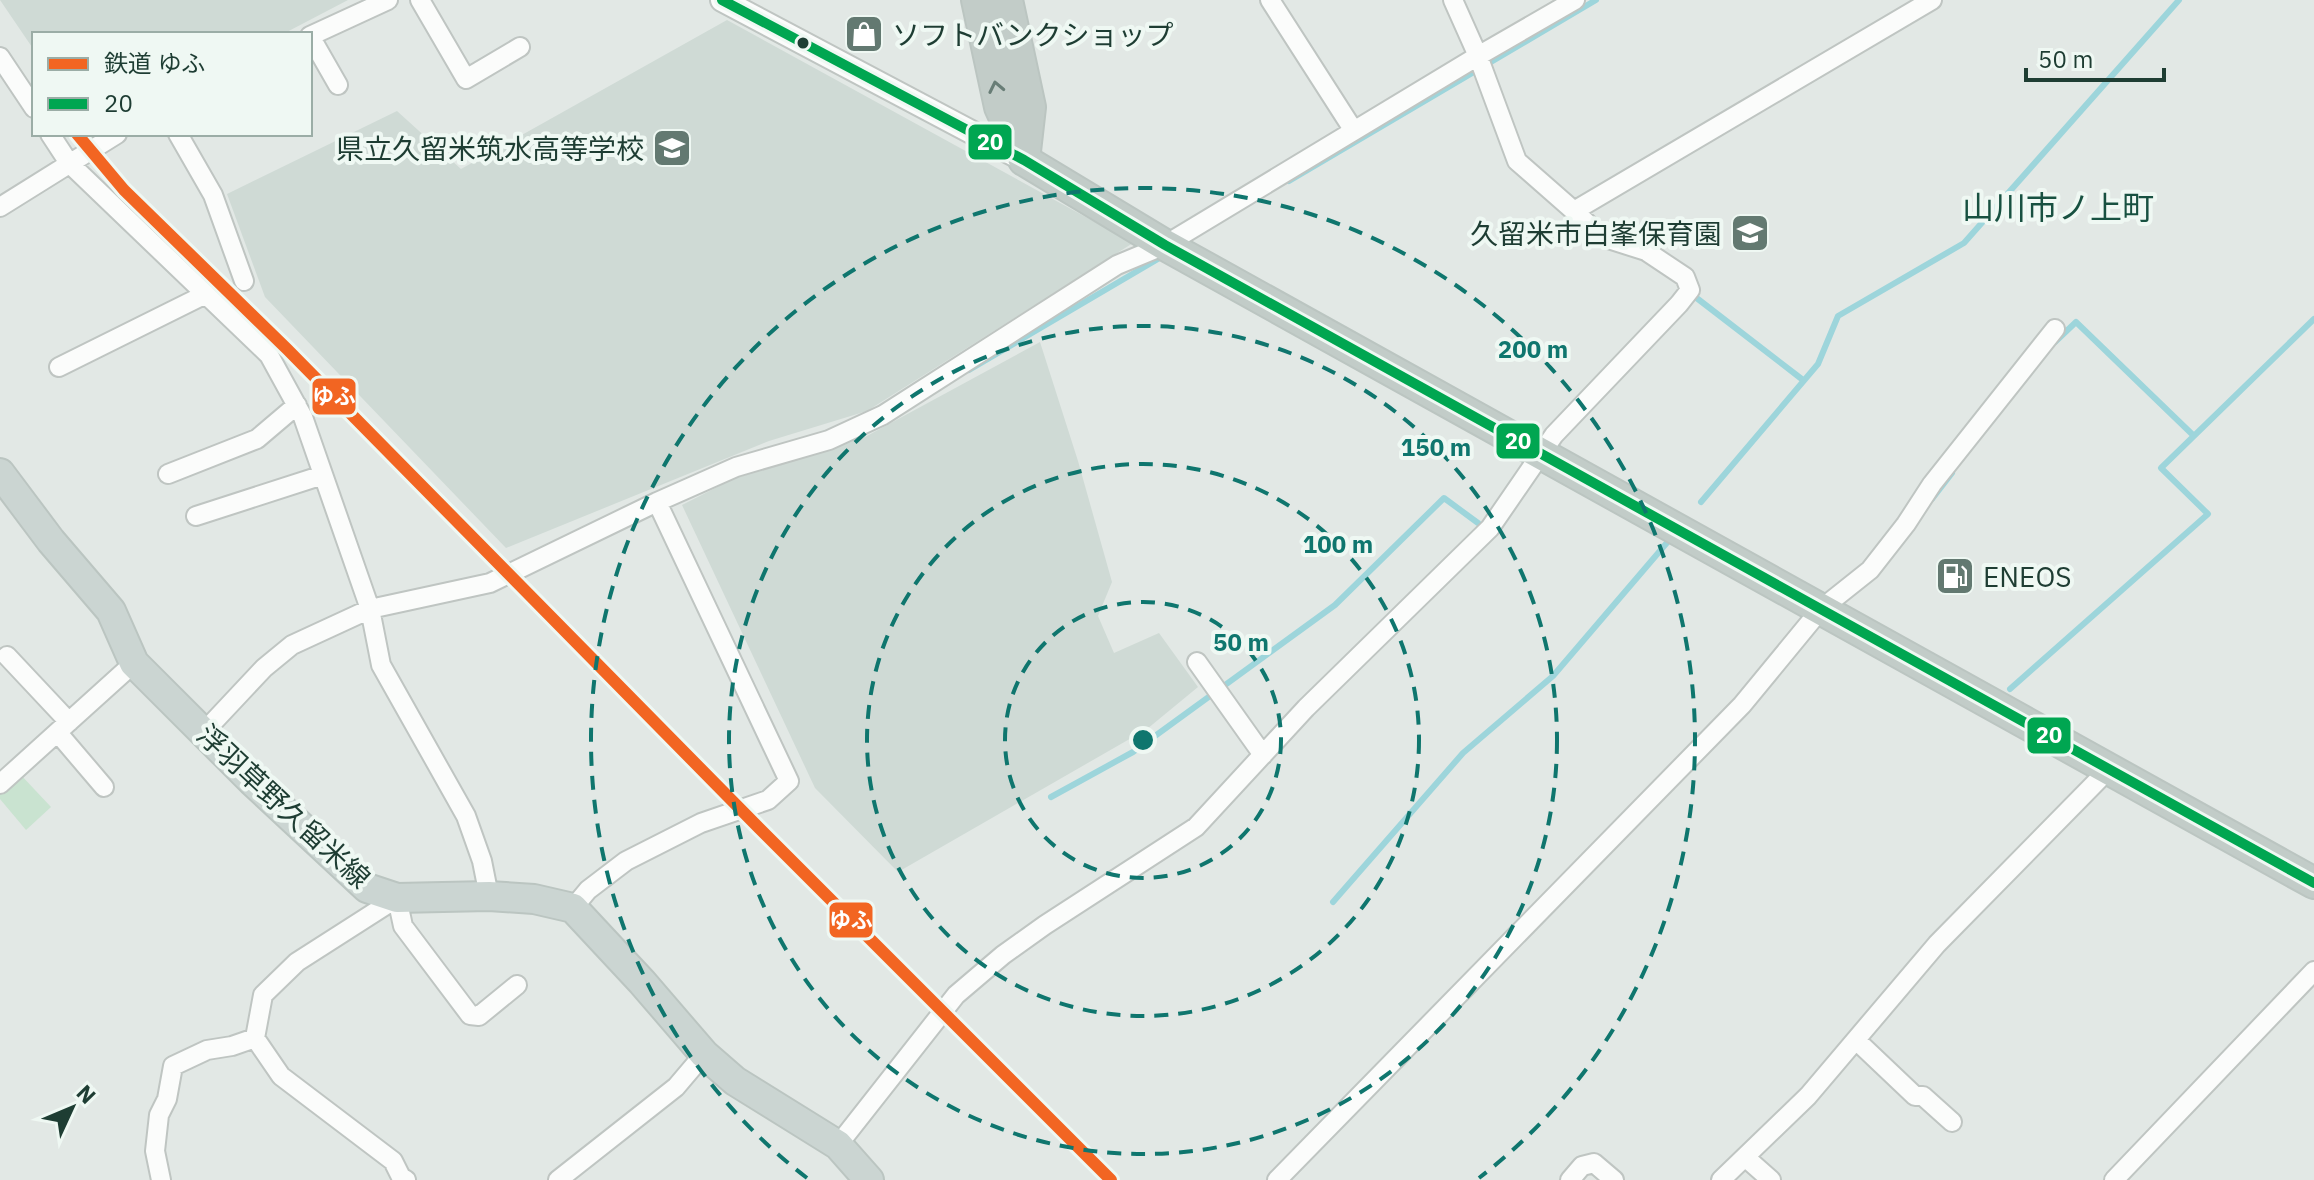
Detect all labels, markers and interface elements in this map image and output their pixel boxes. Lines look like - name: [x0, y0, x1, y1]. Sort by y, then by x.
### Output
- shop icon: ソフトバンクショップ: [843, 13, 885, 55]
- place label: ソフトバンクショップ: [892, 16, 1173, 53]
- legend: [32, 32, 312, 136]
- scale bar: [2026, 32, 2164, 82]
- unlabelled marker: [795, 35, 811, 51]
- text: 50 m: [2038, 43, 2093, 75]
- text: 鉄道 ゆふ: [104, 47, 205, 79]
- one-way arrow: [988, 81, 1005, 94]
- text: 20: [104, 87, 133, 119]
- line badge: 20: [967, 123, 1013, 161]
- school or university icon: 県立久留米筑水高等学校: [651, 127, 693, 169]
- text: 20: [977, 127, 1003, 156]
- place label: 県立久留米筑水高等学校: [336, 130, 644, 167]
- district label: 山川市ノ上町: [1962, 186, 2154, 228]
- school or university icon: 久留米市白峯保育園: [1729, 212, 1771, 254]
- place label: 久留米市白峯保育園: [1470, 215, 1722, 252]
- text: 200 m: [1498, 333, 1568, 365]
- line badge: ゆふ: [311, 377, 357, 416]
- text: ゆふ: [312, 381, 356, 410]
- line badge: 20: [1495, 422, 1541, 460]
- text: 20: [1505, 426, 1531, 455]
- text: 150 m: [1401, 431, 1471, 463]
- text: 100 m: [1303, 528, 1373, 560]
- fuel station icon: ENEOS: [1934, 555, 1976, 597]
- place label: ENEOS: [1983, 558, 2072, 595]
- text: 50 m: [1213, 626, 1269, 658]
- street label: 浮羽草野久留米線: [189, 716, 379, 896]
- line badge: 20: [2026, 716, 2072, 755]
- text: 20: [2036, 720, 2062, 749]
- centre of rings: [1129, 726, 1157, 754]
- line badge: ゆふ: [828, 901, 874, 939]
- text: ゆふ: [829, 905, 873, 934]
- north arrow: [32, 1068, 112, 1148]
- text: N: [71, 1078, 103, 1110]

